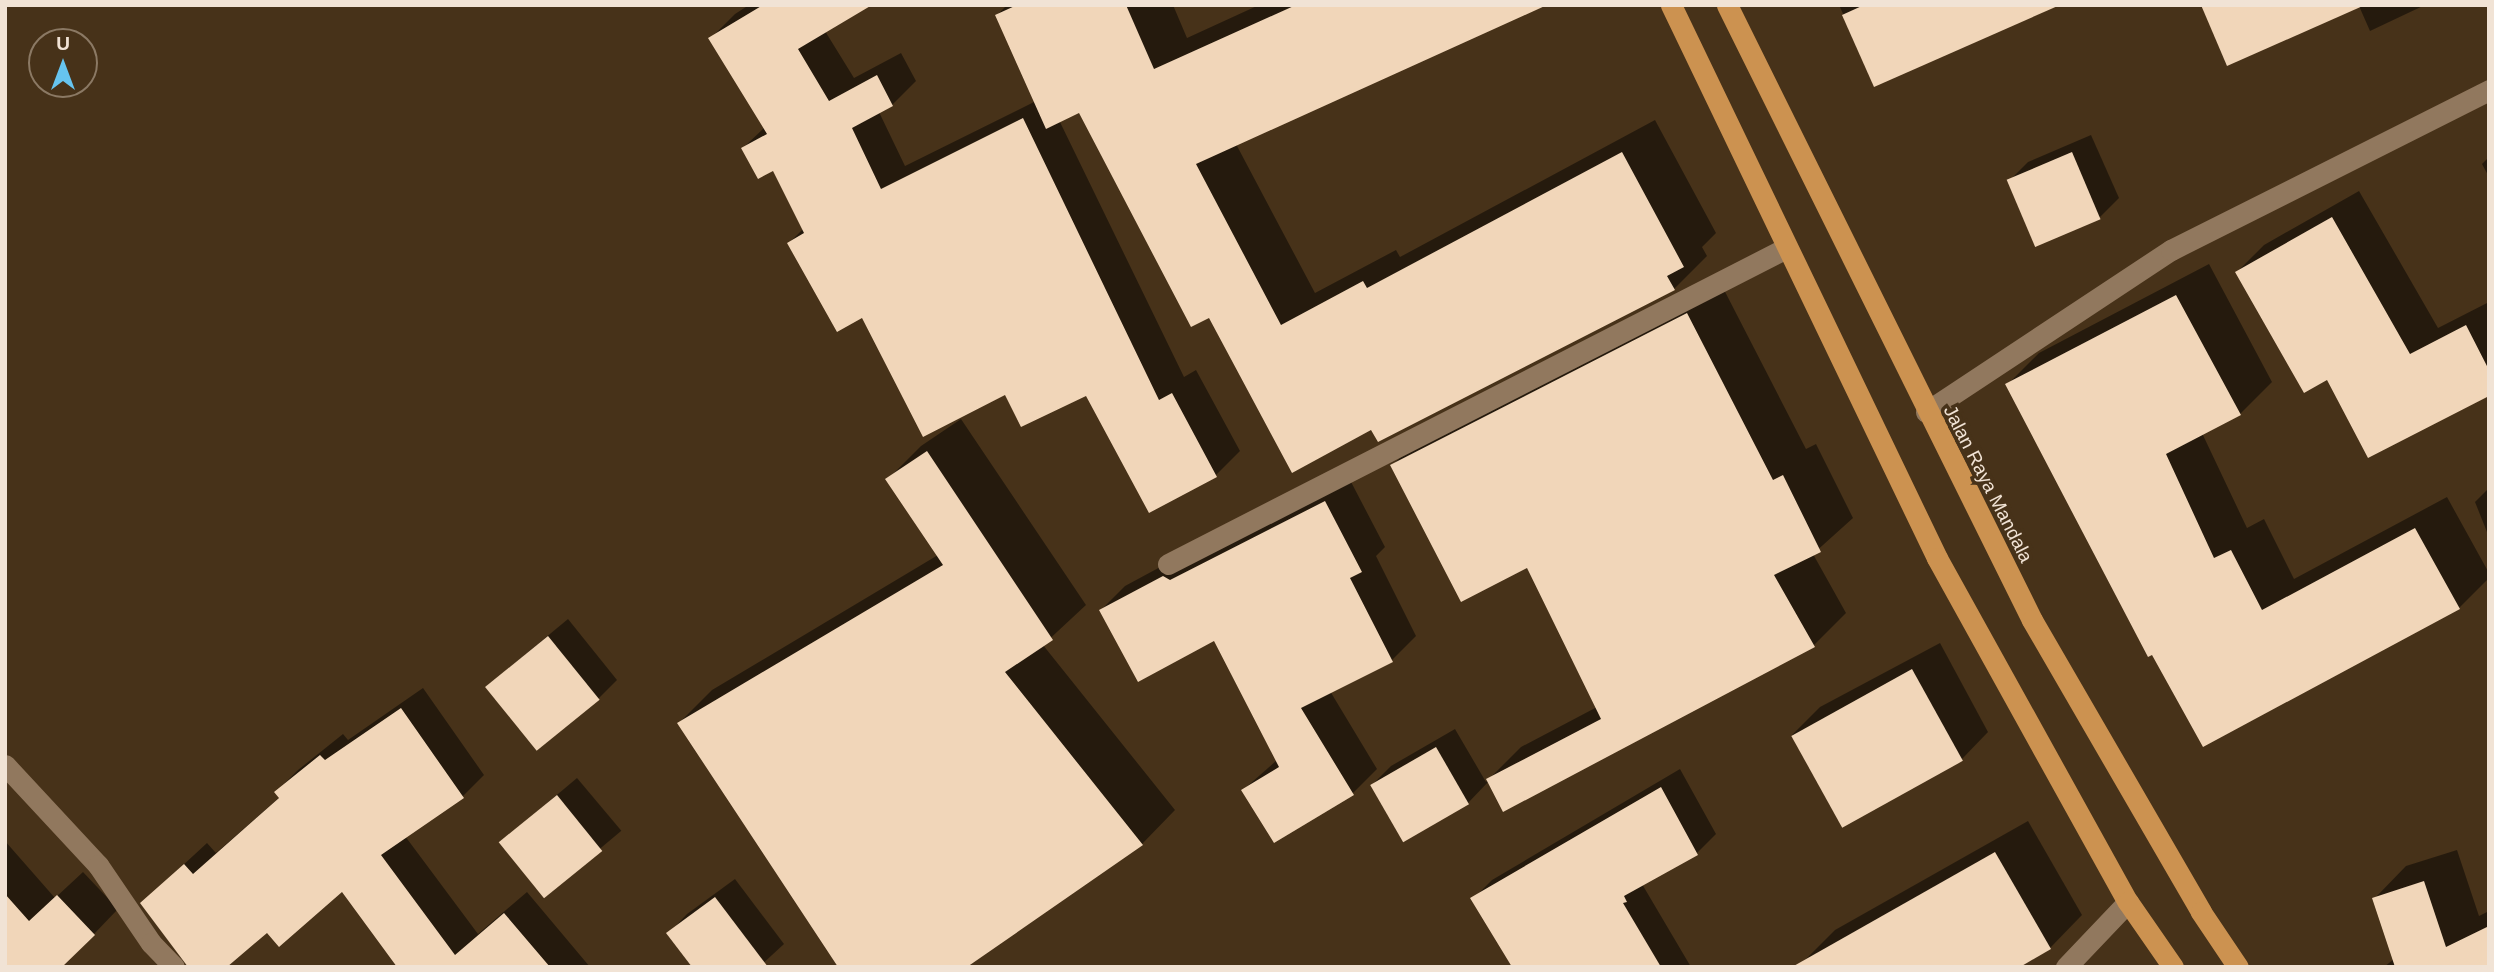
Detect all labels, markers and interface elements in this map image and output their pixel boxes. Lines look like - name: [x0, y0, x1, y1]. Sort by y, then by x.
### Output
- north arrow: [28, 28, 98, 98]
- text: U: [56, 33, 70, 54]
- street label: Jalan Raya Mandala: [1939, 402, 2037, 566]

